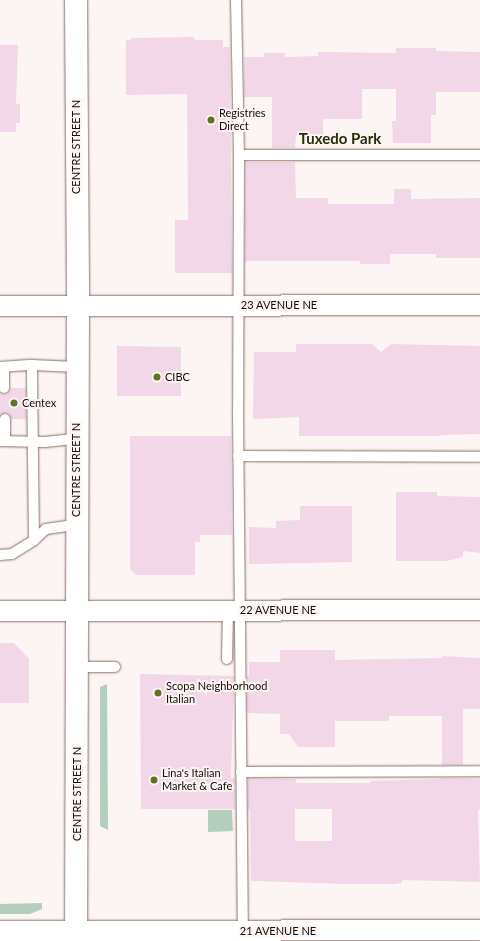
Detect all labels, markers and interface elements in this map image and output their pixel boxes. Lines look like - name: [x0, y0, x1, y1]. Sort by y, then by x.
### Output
- street label: CENTRE STREET N: [69, 100, 83, 194]
- place label: Registries Direct: [219, 107, 266, 133]
- marker: Registries Direct: [206, 115, 216, 125]
- district label: Tuxedo Park: [299, 130, 381, 148]
- street label: 23 AVENUE NE: [241, 298, 317, 312]
- place label: CIBC: [165, 370, 190, 384]
- marker: CIBC: [152, 372, 162, 382]
- place label: Centex: [22, 396, 56, 410]
- marker: Centex: [9, 398, 19, 408]
- street label: CENTRE STREET N: [69, 423, 83, 517]
- street label: 22 AVENUE NE: [240, 603, 316, 617]
- place label: Scopa Neighborhood Italian: [166, 680, 267, 706]
- marker: Scopa Neighborhood Italian: [153, 688, 163, 698]
- street label: CENTRE STREET N: [70, 747, 84, 841]
- place label: Lina's Italian Market & Cafe: [162, 767, 232, 793]
- marker: Lina's Italian Market & Cafe: [149, 775, 159, 785]
- street label: 21 AVENUE NE: [240, 924, 316, 938]

